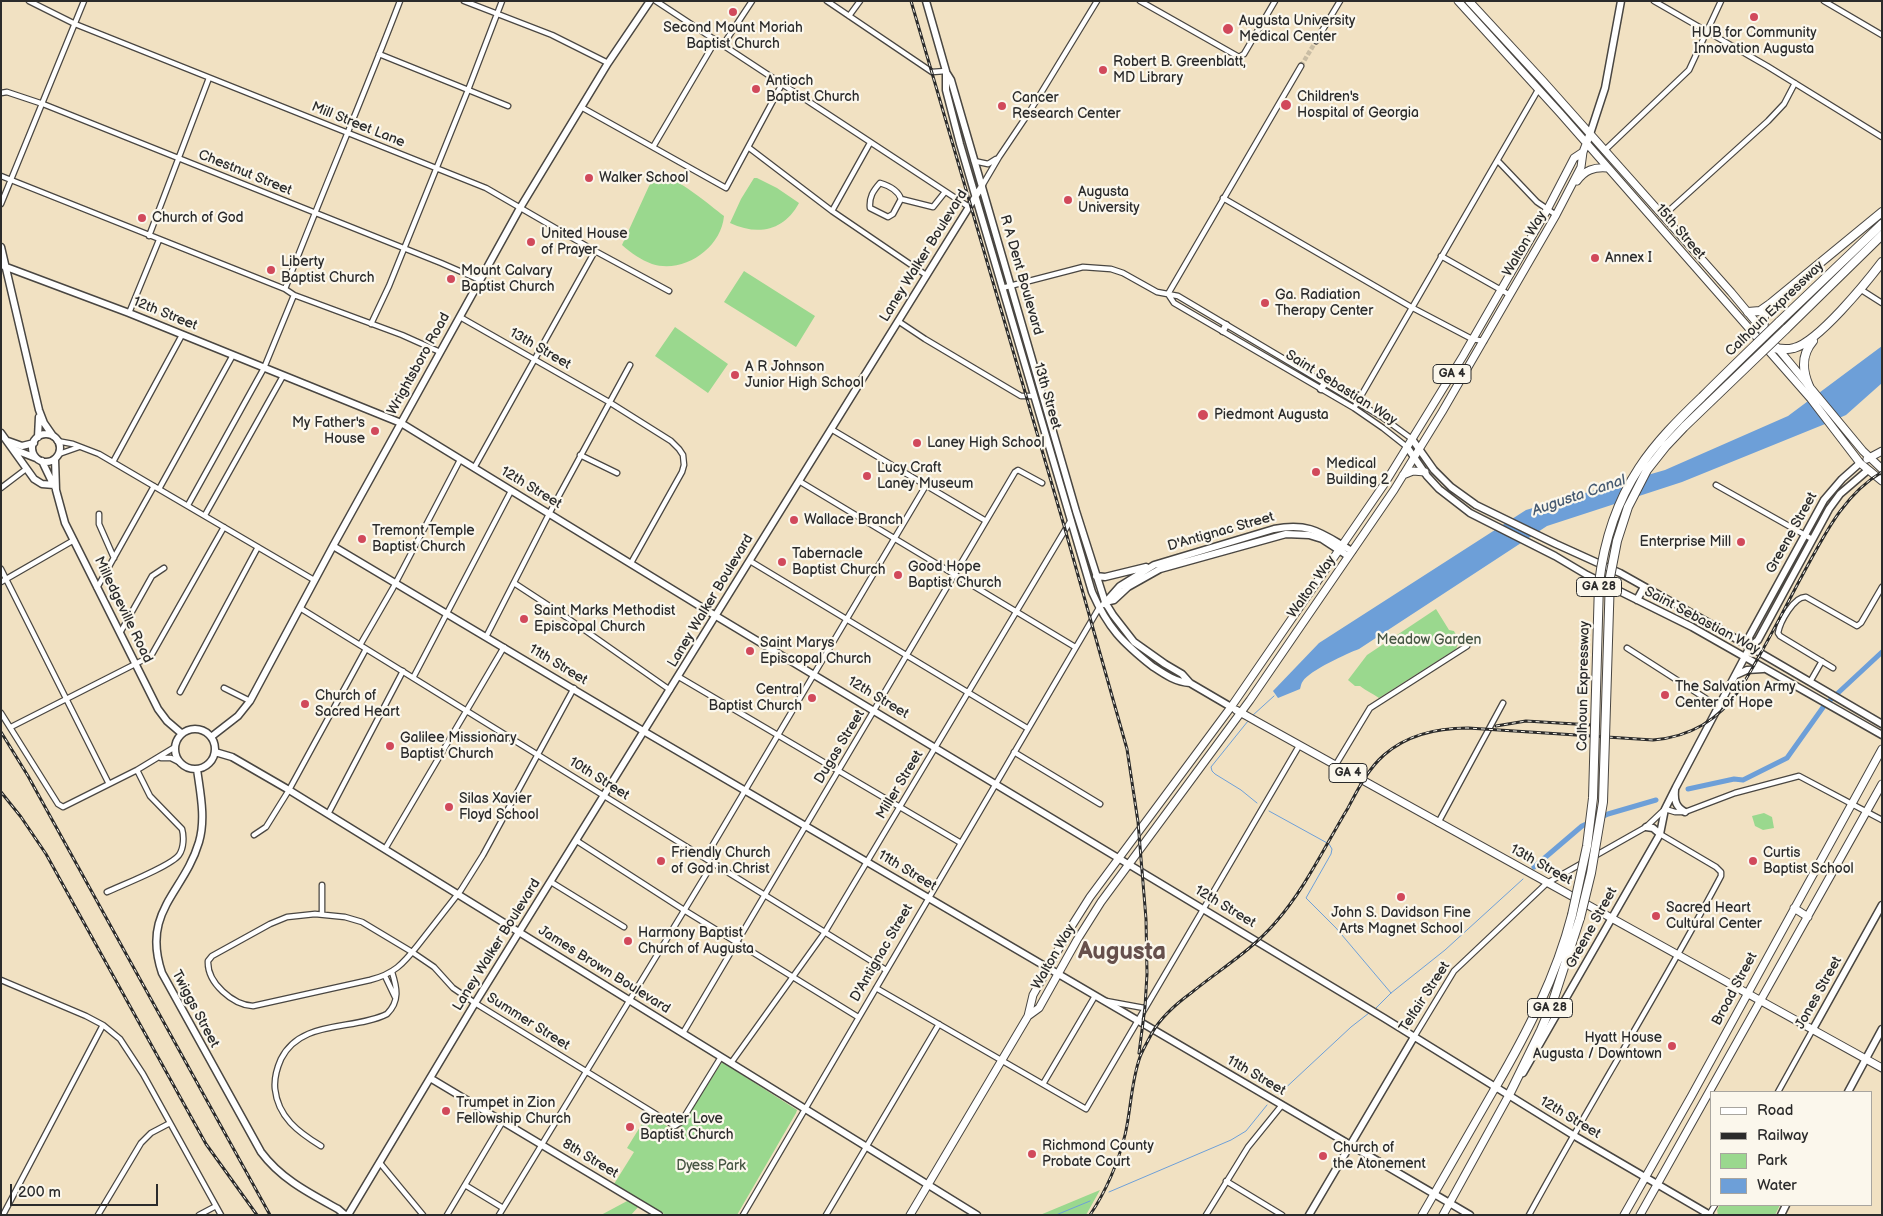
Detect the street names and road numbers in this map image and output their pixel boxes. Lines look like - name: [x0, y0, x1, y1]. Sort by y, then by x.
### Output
- street label: Mill Street Lane: [309, 99, 407, 151]
- street label: Chestnut Street: [196, 147, 294, 199]
- street label: Laney Walker Boulevard: [877, 187, 971, 325]
- street label: 15th Street: [1651, 201, 1709, 263]
- street label: Walton Way: [1500, 208, 1550, 280]
- street label: R A Dent Boulevard: [996, 213, 1046, 337]
- street label: Calhoun Expressway: [1722, 258, 1828, 360]
- street label: 12th Street: [130, 293, 200, 335]
- street label: Wrightsboro Road: [384, 310, 454, 418]
- street label: 13th Street: [506, 325, 574, 373]
- street label: Saint Sebastian Way: [1282, 347, 1400, 429]
- street label: 13th Street: [1030, 361, 1064, 431]
- road number: GA 4: [1433, 364, 1471, 384]
- street label: 12th Street: [498, 463, 564, 513]
- street label: Greene Street: [1763, 489, 1821, 577]
- street label: D'Antignac Street: [1166, 509, 1276, 555]
- street label: Laney Walker Boulevard: [665, 531, 757, 671]
- street label: Walton Way: [1284, 552, 1340, 622]
- street label: Milledgeville Road: [90, 554, 156, 666]
- road number: GA 28: [1576, 578, 1622, 596]
- street label: Saint Sebastian Way: [1641, 583, 1763, 659]
- street label: Calhoun Expressway: [1574, 621, 1594, 751]
- street label: 11th Street: [526, 641, 590, 689]
- street label: 12th Street: [845, 673, 911, 723]
- street label: Dugas Street: [811, 707, 869, 787]
- street label: Miller Street: [873, 748, 927, 822]
- street label: 10th Street: [566, 754, 632, 804]
- road number: GA 4: [1329, 764, 1367, 782]
- street label: 13th Street: [1507, 841, 1575, 889]
- street label: 11th Street: [875, 847, 939, 895]
- street label: Laney Walker Boulevard: [450, 876, 544, 1014]
- street label: 12th Street: [1192, 882, 1258, 932]
- street label: Greene Street: [1563, 884, 1621, 972]
- street label: D'Antignac Street: [847, 901, 917, 1005]
- street label: Walton Way: [1029, 921, 1079, 993]
- street label: James Brown Boulevard: [535, 922, 673, 1018]
- street label: Broad Street: [1709, 950, 1761, 1028]
- street label: Jones Street: [1792, 954, 1846, 1032]
- street label: Telfair Street: [1396, 959, 1454, 1035]
- street label: Twiggs Street: [168, 967, 222, 1051]
- street label: Summer Street: [483, 990, 573, 1054]
- road number: GA 28: [1528, 998, 1572, 1018]
- street label: 11th Street: [1224, 1052, 1288, 1100]
- street label: 12th Street: [1537, 1093, 1603, 1143]
- street label: 8th Street: [559, 1136, 621, 1182]

